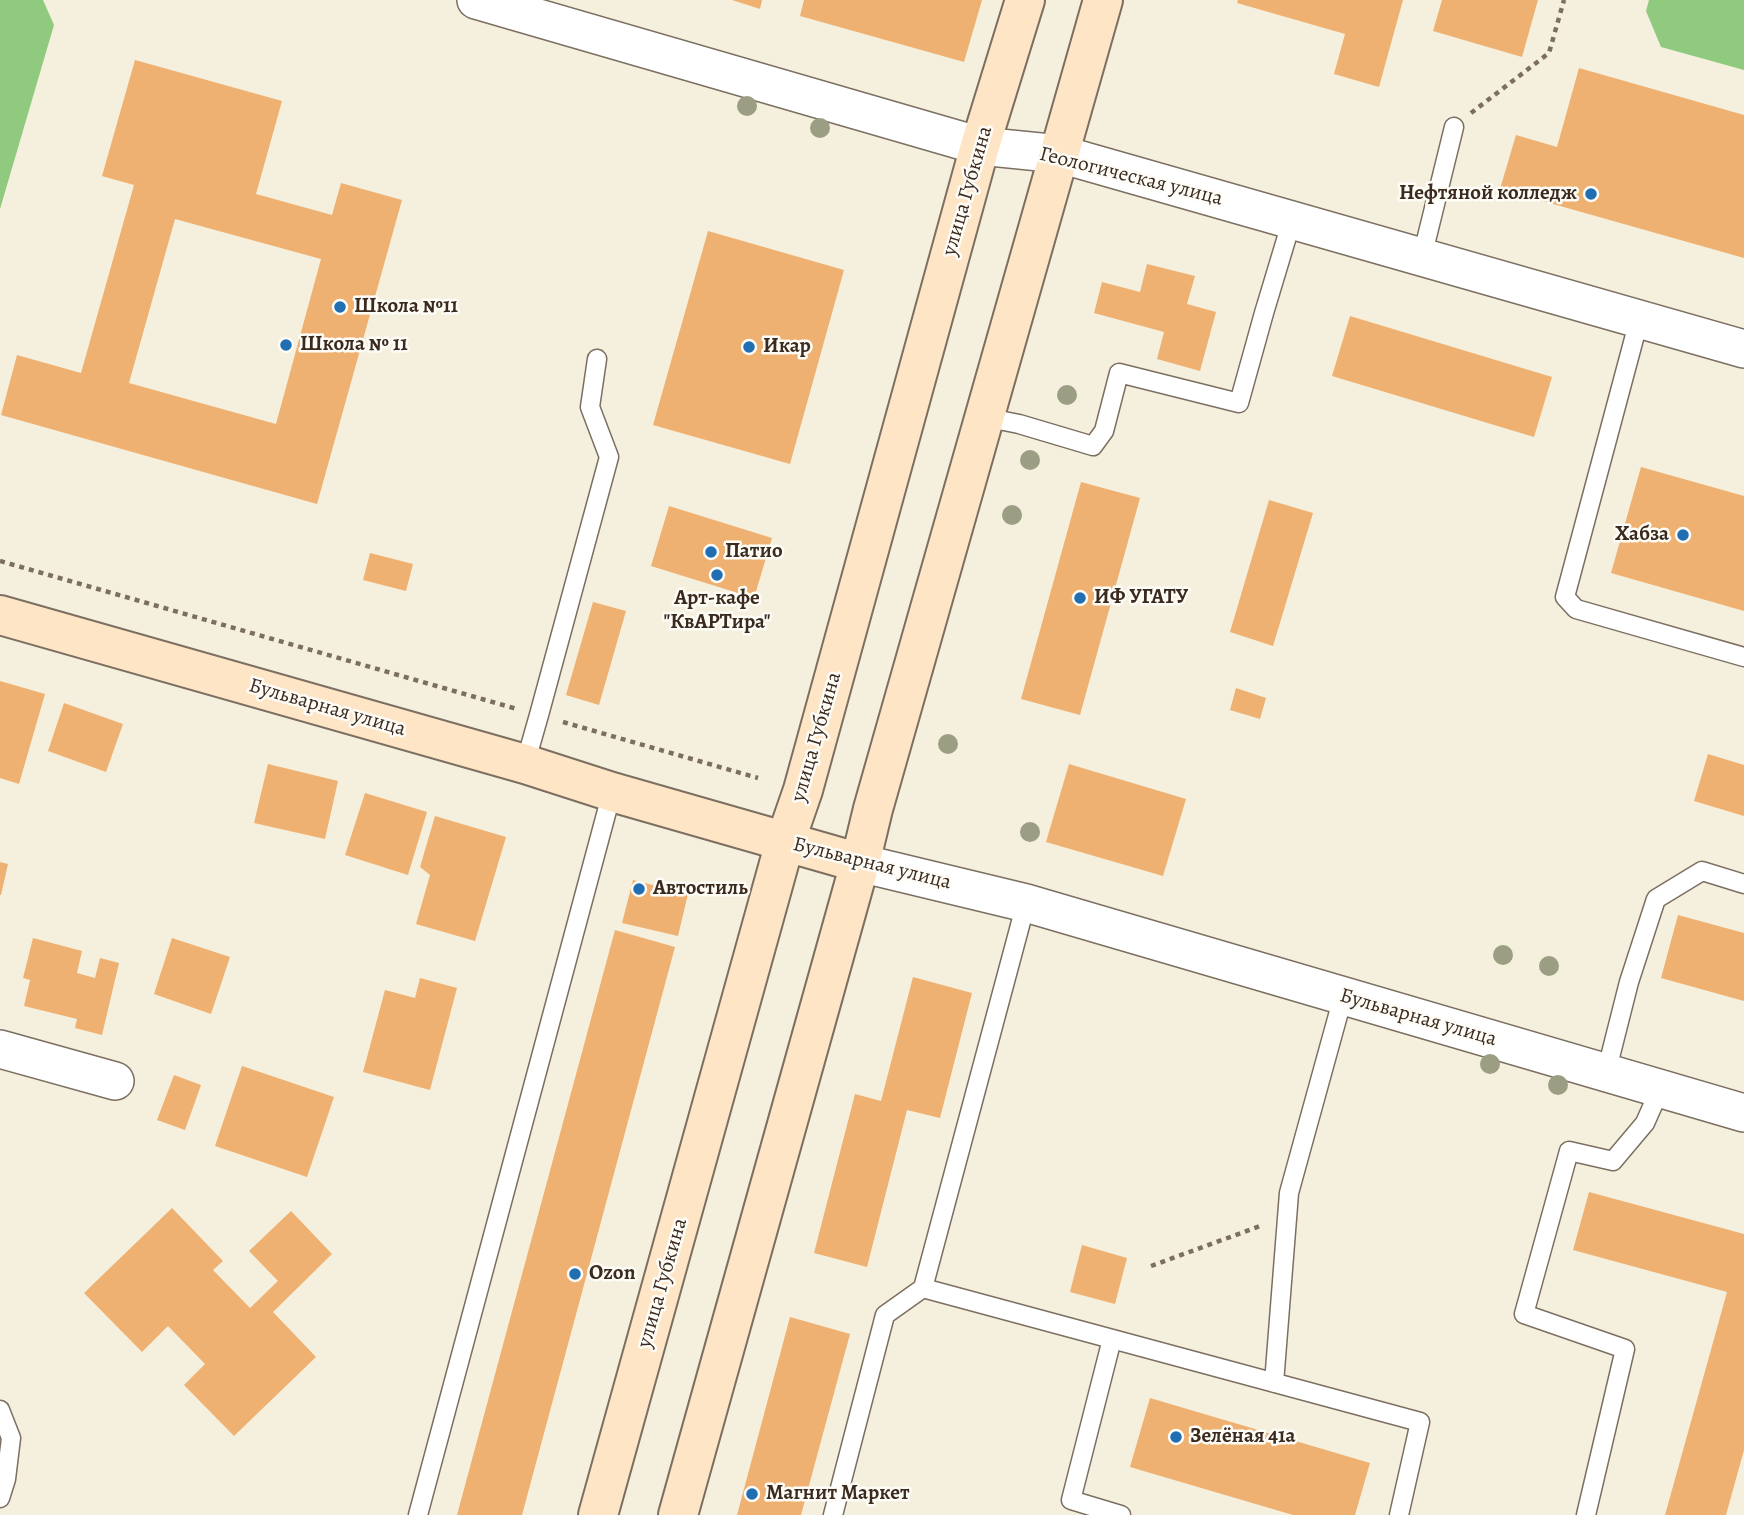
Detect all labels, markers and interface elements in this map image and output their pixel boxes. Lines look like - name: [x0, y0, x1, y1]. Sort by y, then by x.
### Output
- street label: улица Губкина: [937, 123, 999, 259]
- street label: Геологическая улица: [1037, 142, 1225, 212]
- place label: Нефтяной колледж: [1399, 181, 1577, 207]
- marker: Нефтяной колледж: [1583, 186, 1599, 202]
- place label: Школа №11: [354, 294, 458, 320]
- marker: Школа №11: [332, 299, 348, 315]
- place label: Школа № 11: [300, 332, 408, 358]
- place label: Икар: [763, 334, 811, 360]
- marker: Школа № 11: [278, 337, 294, 353]
- marker: Икар: [741, 339, 757, 355]
- place label: Хабза: [1615, 522, 1669, 548]
- marker: Хабза: [1675, 527, 1691, 543]
- place label: Патио: [725, 539, 782, 565]
- marker: Патио: [703, 544, 719, 560]
- marker: Арт-кафе "КвАРТира": [709, 567, 725, 583]
- place label: ИФ УГАТУ: [1094, 585, 1188, 611]
- place label: Арт-кафе "КвАРТира": [663, 586, 771, 636]
- marker: ИФ УГАТУ: [1072, 590, 1088, 606]
- street label: улица Губкина: [786, 669, 848, 805]
- street label: Бульварная улица: [246, 674, 408, 742]
- street label: Бульварная улица: [790, 832, 954, 896]
- place label: Автостиль: [653, 876, 748, 902]
- marker: Автостиль: [631, 881, 647, 897]
- street label: Бульварная улица: [1337, 984, 1499, 1052]
- street label: улица Губкина: [632, 1215, 694, 1351]
- place label: Ozon: [589, 1261, 635, 1287]
- marker: Ozon: [567, 1266, 583, 1282]
- place label: Зелёная 41а: [1190, 1424, 1296, 1450]
- marker: Зелёная 41а: [1168, 1429, 1184, 1445]
- place label: Магнит Маркет: [766, 1481, 910, 1507]
- marker: Магнит Маркет: [744, 1486, 760, 1502]

